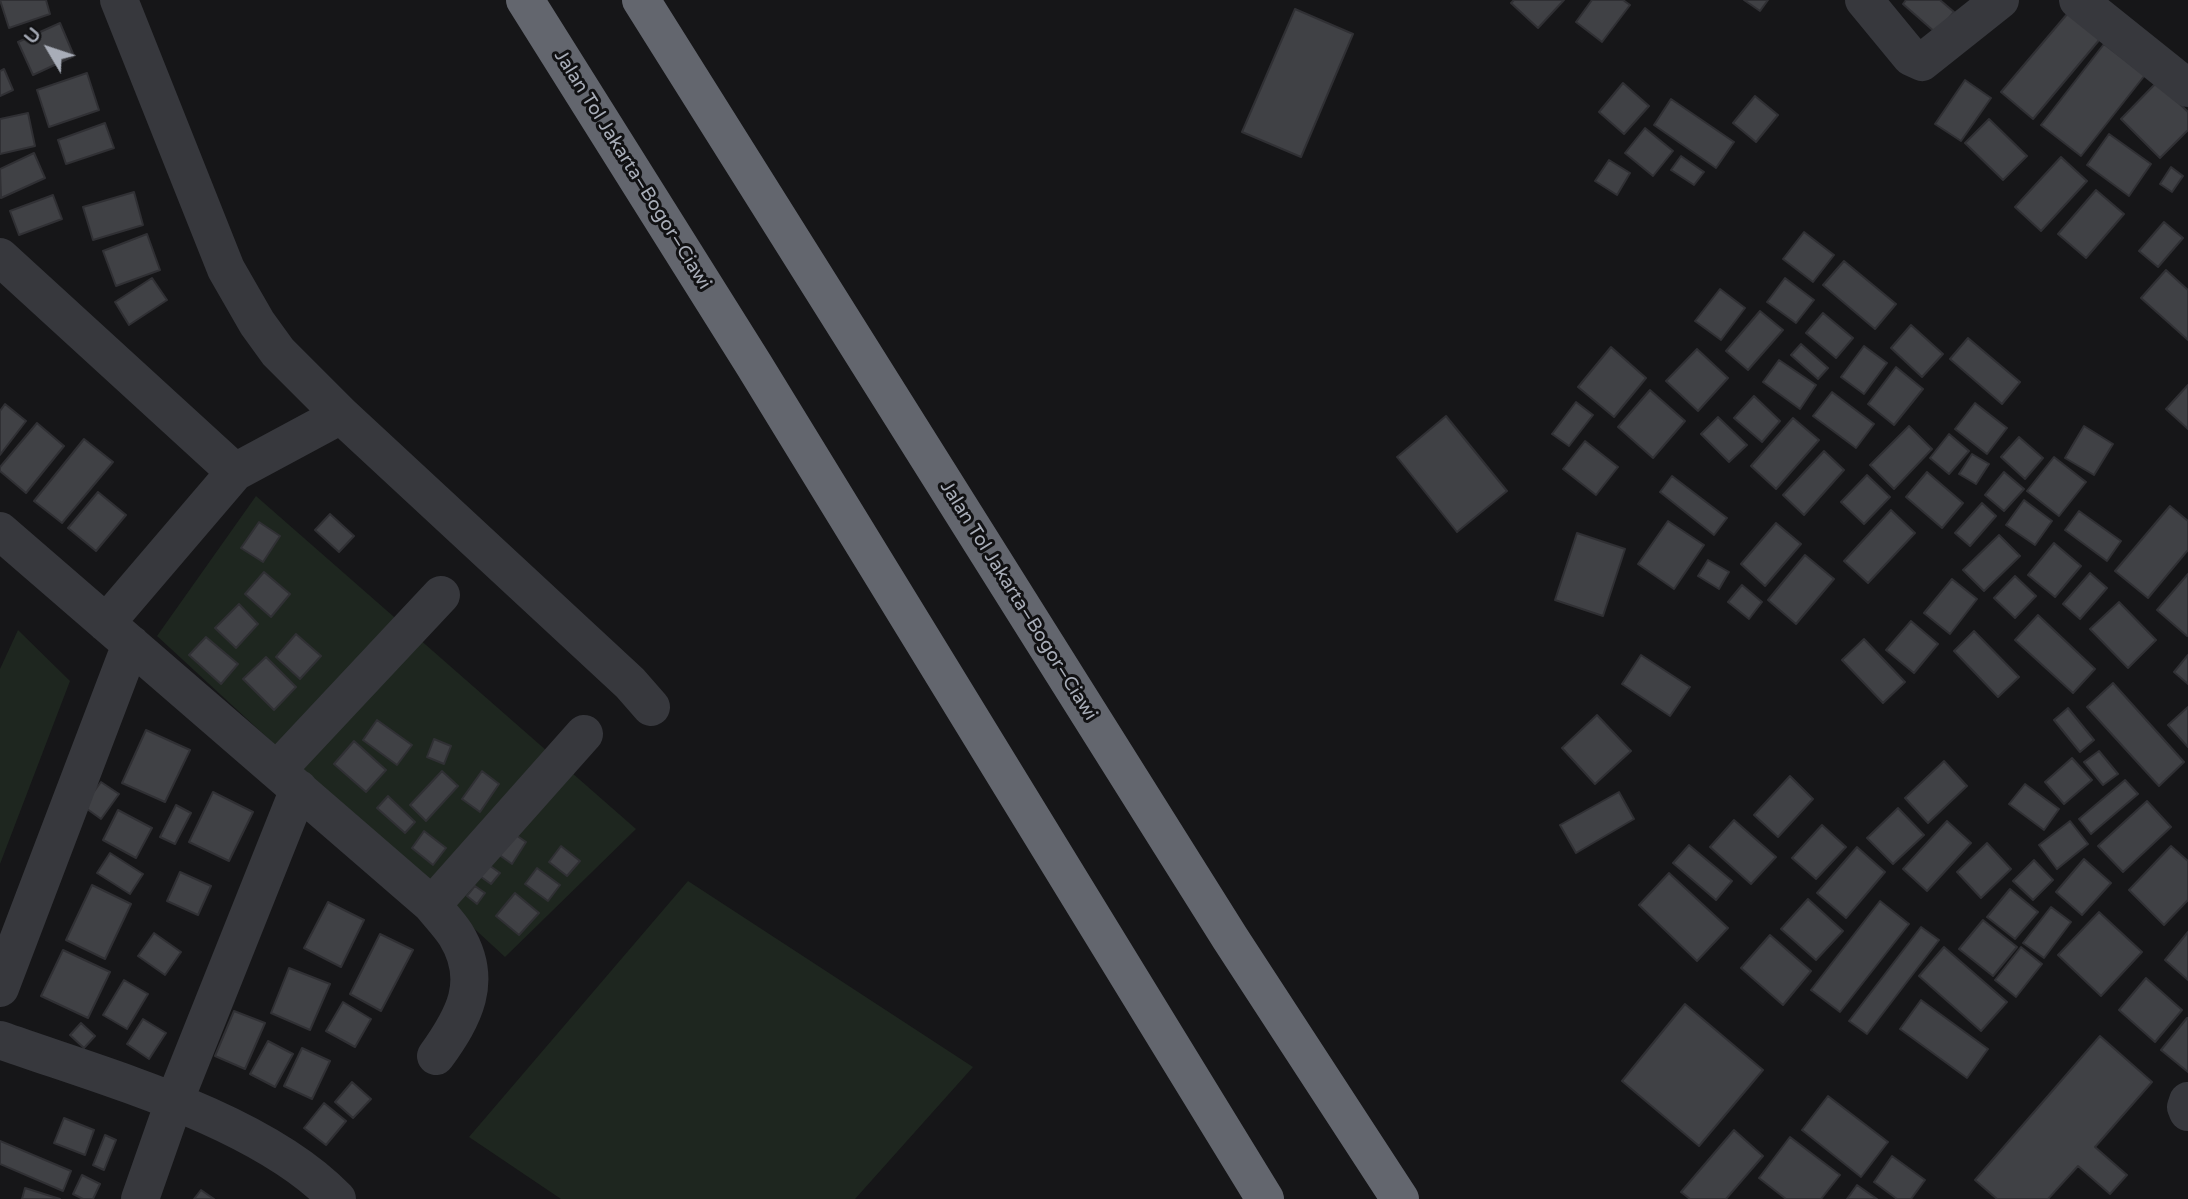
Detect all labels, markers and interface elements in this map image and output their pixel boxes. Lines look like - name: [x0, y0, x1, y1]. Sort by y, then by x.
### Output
- north arrow: [14, 14, 84, 84]
- text: U: [20, 23, 46, 48]
- street label: Jalan Tol Jakarta–Bogor–Ciawi: [549, 46, 715, 294]
- street label: Jalan Tol Jakarta–Bogor–Ciawi: [935, 477, 1101, 725]

